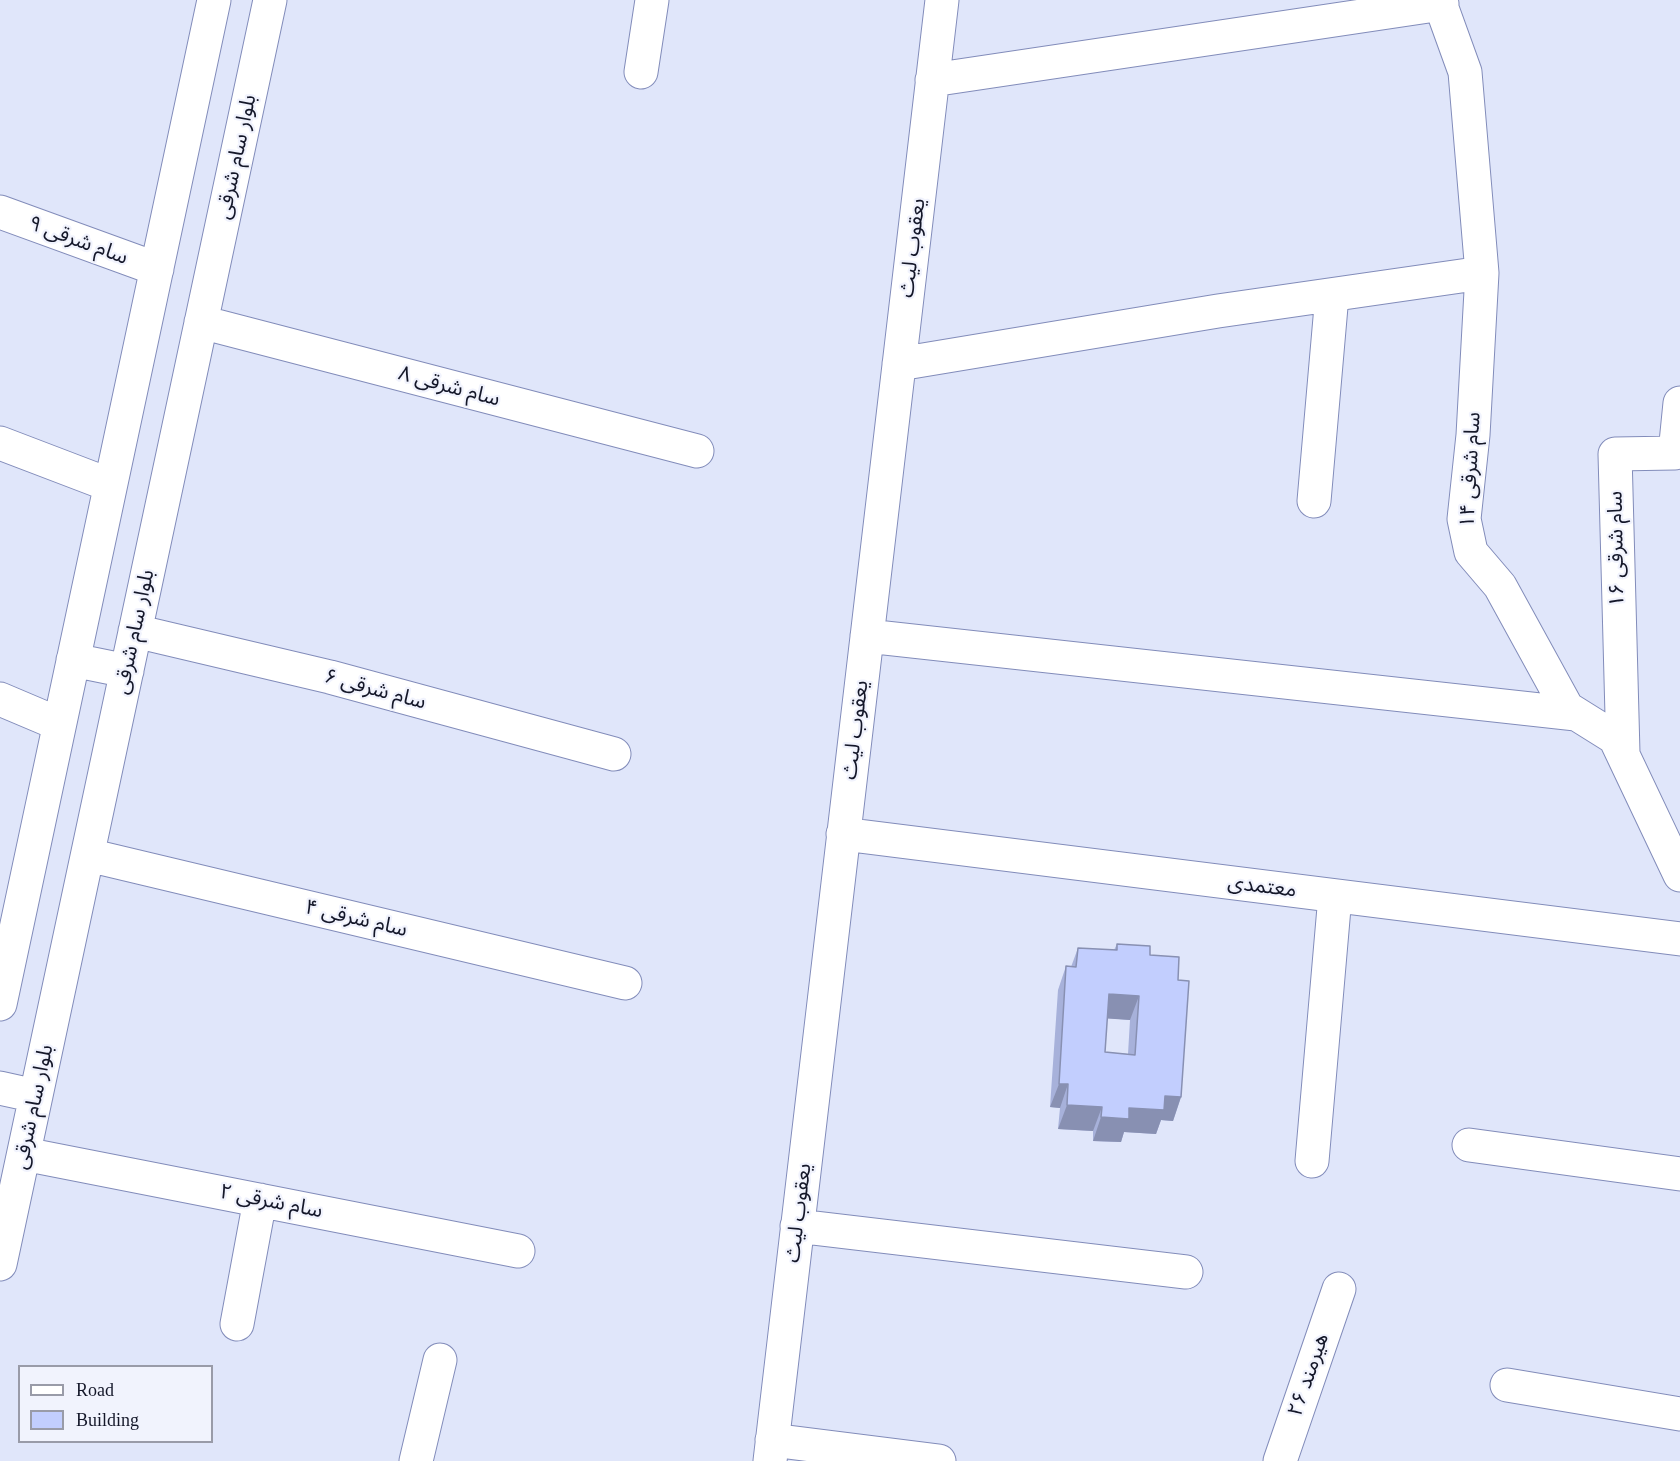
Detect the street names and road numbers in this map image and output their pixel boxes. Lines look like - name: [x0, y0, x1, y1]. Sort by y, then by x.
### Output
- street label: بلوار سام شرقی: [211, 92, 263, 222]
- street label: یعقوب لیث: [894, 197, 932, 299]
- street label: سام شرقی ۹: [25, 211, 131, 271]
- street label: سام شرقی ۸: [395, 361, 503, 413]
- street label: سام شرقی ۱۴: [1455, 411, 1487, 529]
- street label: سام شرقی ۱۶: [1603, 491, 1631, 607]
- street label: بلوار سام شرقی: [109, 567, 161, 697]
- street label: سام شرقی ۶: [321, 664, 429, 716]
- street label: یعقوب لیث: [837, 679, 875, 781]
- street label: معتمدی: [1226, 870, 1298, 904]
- street label: سام شرقی ۴: [302, 895, 410, 943]
- street label: بلوار سام شرقی: [8, 1042, 60, 1172]
- street label: یعقوب لیث: [780, 1162, 818, 1264]
- street label: سام شرقی ۲: [217, 1180, 325, 1224]
- street label: هیرمند ۲۶: [1283, 1330, 1335, 1420]

